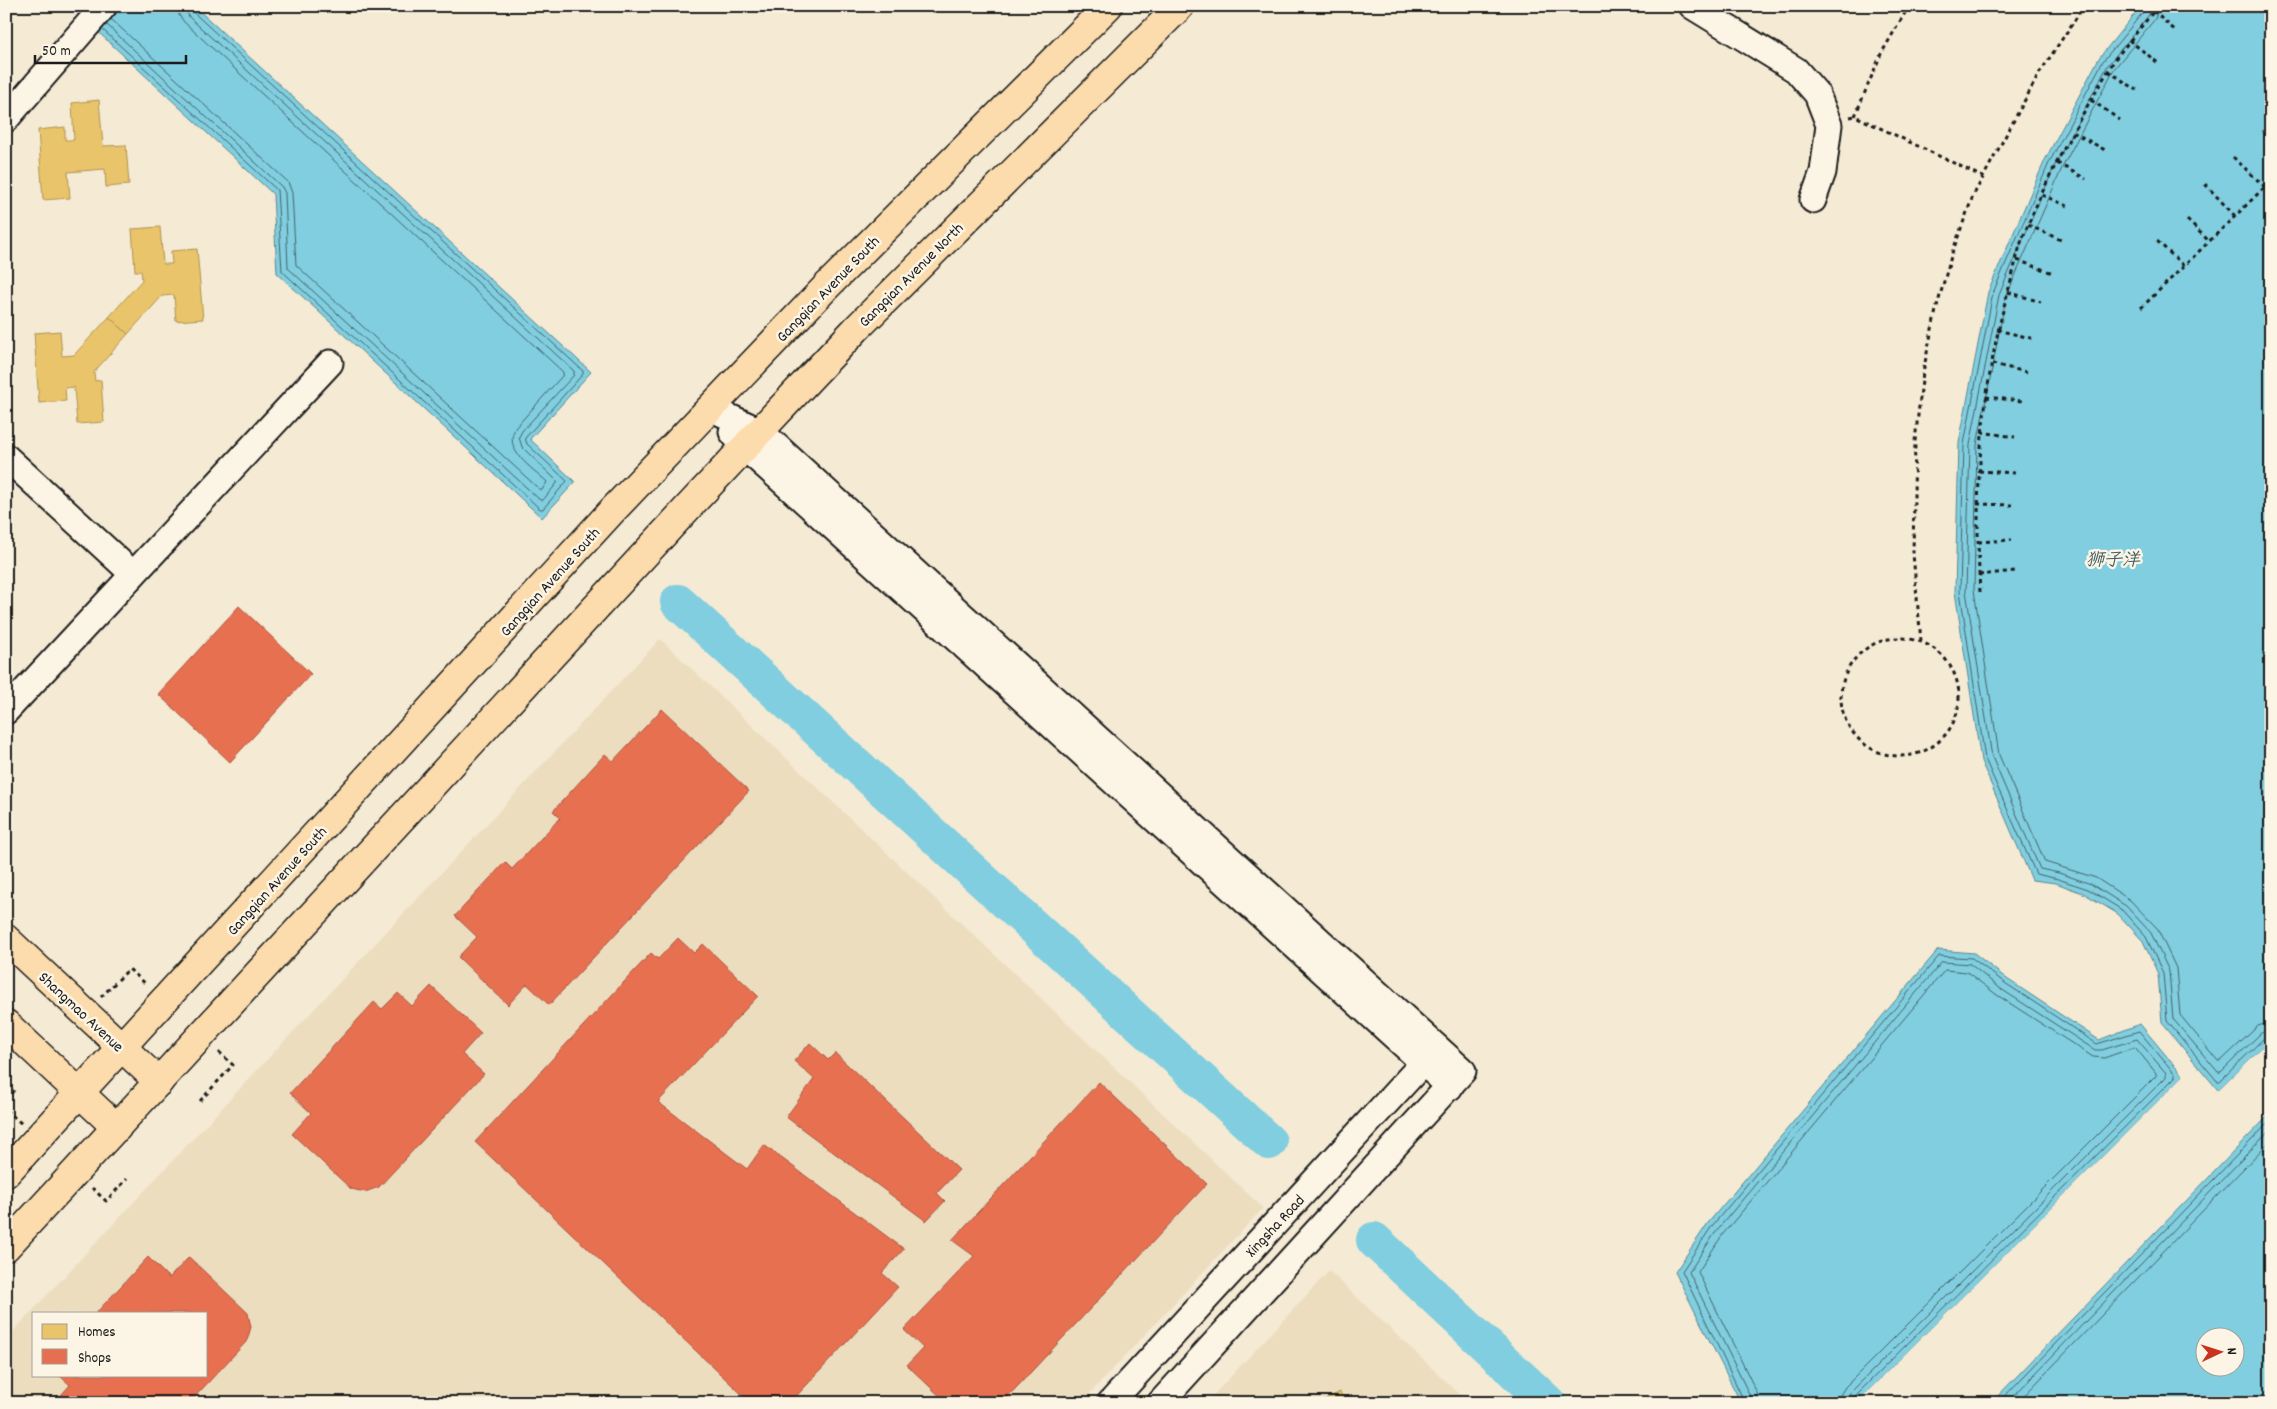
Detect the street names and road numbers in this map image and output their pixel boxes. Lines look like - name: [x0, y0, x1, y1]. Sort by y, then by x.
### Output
- street label: Gangqian Avenue North: [854, 218, 969, 333]
- street label: Gangqian Avenue South: [772, 231, 886, 348]
- street label: Gangqian Avenue South: [495, 523, 606, 643]
- street label: Gangqian Avenue South: [222, 822, 333, 942]
- street label: Shangmao Avenue: [32, 967, 128, 1059]
- street label: Xingsha Road: [1241, 1190, 1311, 1263]

